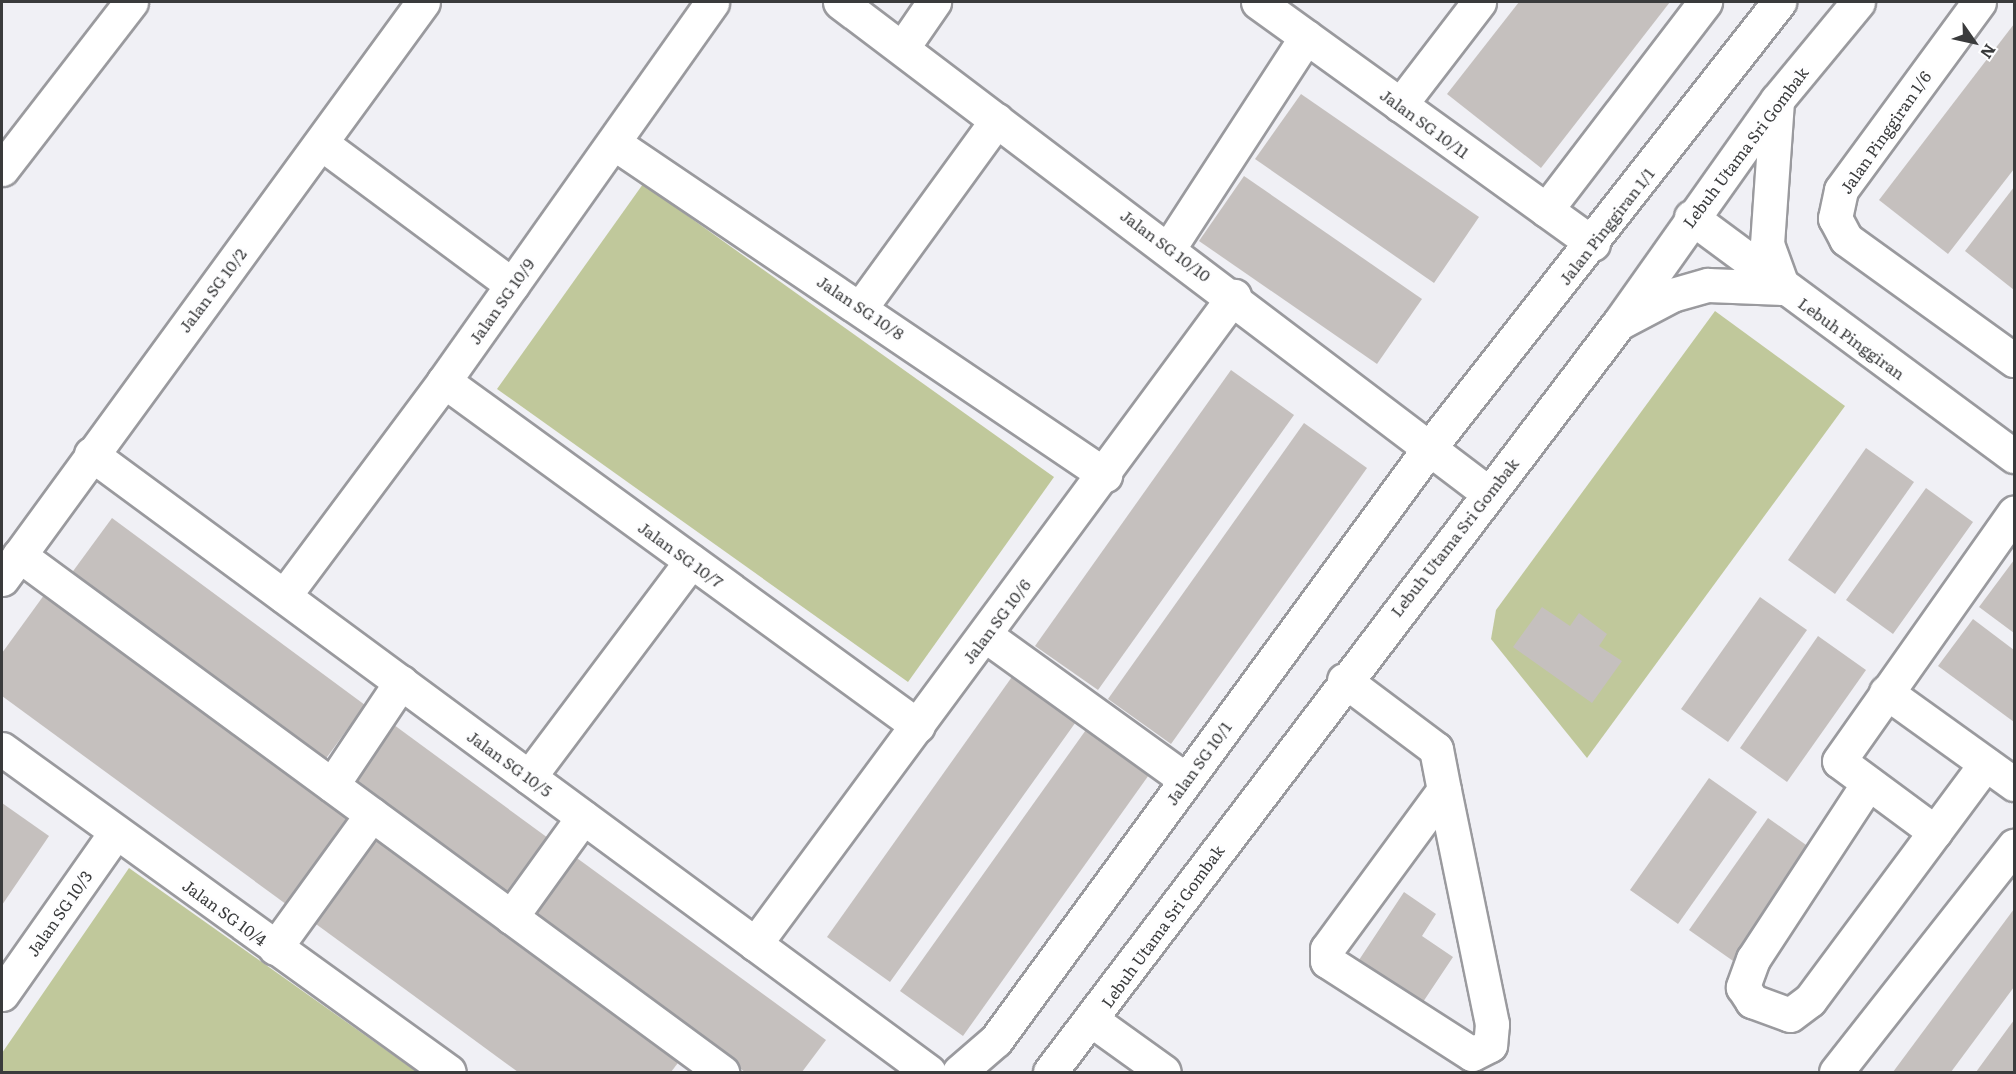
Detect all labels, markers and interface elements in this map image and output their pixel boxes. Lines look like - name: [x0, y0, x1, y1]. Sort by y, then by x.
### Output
- north arrow: [1944, 12, 2004, 72]
- text: N: [1975, 40, 2003, 64]
- street label: Lebuh Utama Sri Gombak: [1678, 63, 1812, 231]
- street label: Jalan Pinggiran 1/6: [1836, 67, 1934, 197]
- street label: Jalan SG 10/11: [1377, 84, 1473, 162]
- street label: Jalan Pinggiran 1/1: [1554, 164, 1658, 288]
- street label: Jalan SG 10/10: [1117, 205, 1215, 285]
- street label: Jalan SG 10/2: [174, 244, 250, 336]
- street label: Jalan SG 10/9: [464, 254, 538, 348]
- street label: Jalan SG 10/8: [814, 271, 908, 343]
- street label: Lebuh Pinggiran: [1795, 293, 1909, 383]
- street label: Lebuh Utama Sri Gombak: [1386, 454, 1522, 620]
- street label: Jalan SG 10/7: [635, 517, 727, 591]
- street label: Jalan SG 10/6: [958, 575, 1034, 667]
- street label: Jalan SG 10/1: [1161, 718, 1235, 808]
- street label: Jalan SG 10/5: [464, 726, 556, 800]
- street label: Lebuh Utama Sri Gombak: [1097, 841, 1227, 1011]
- street label: Jalan SG 10/3: [22, 866, 96, 960]
- street label: Jalan SG 10/4: [179, 875, 271, 949]

